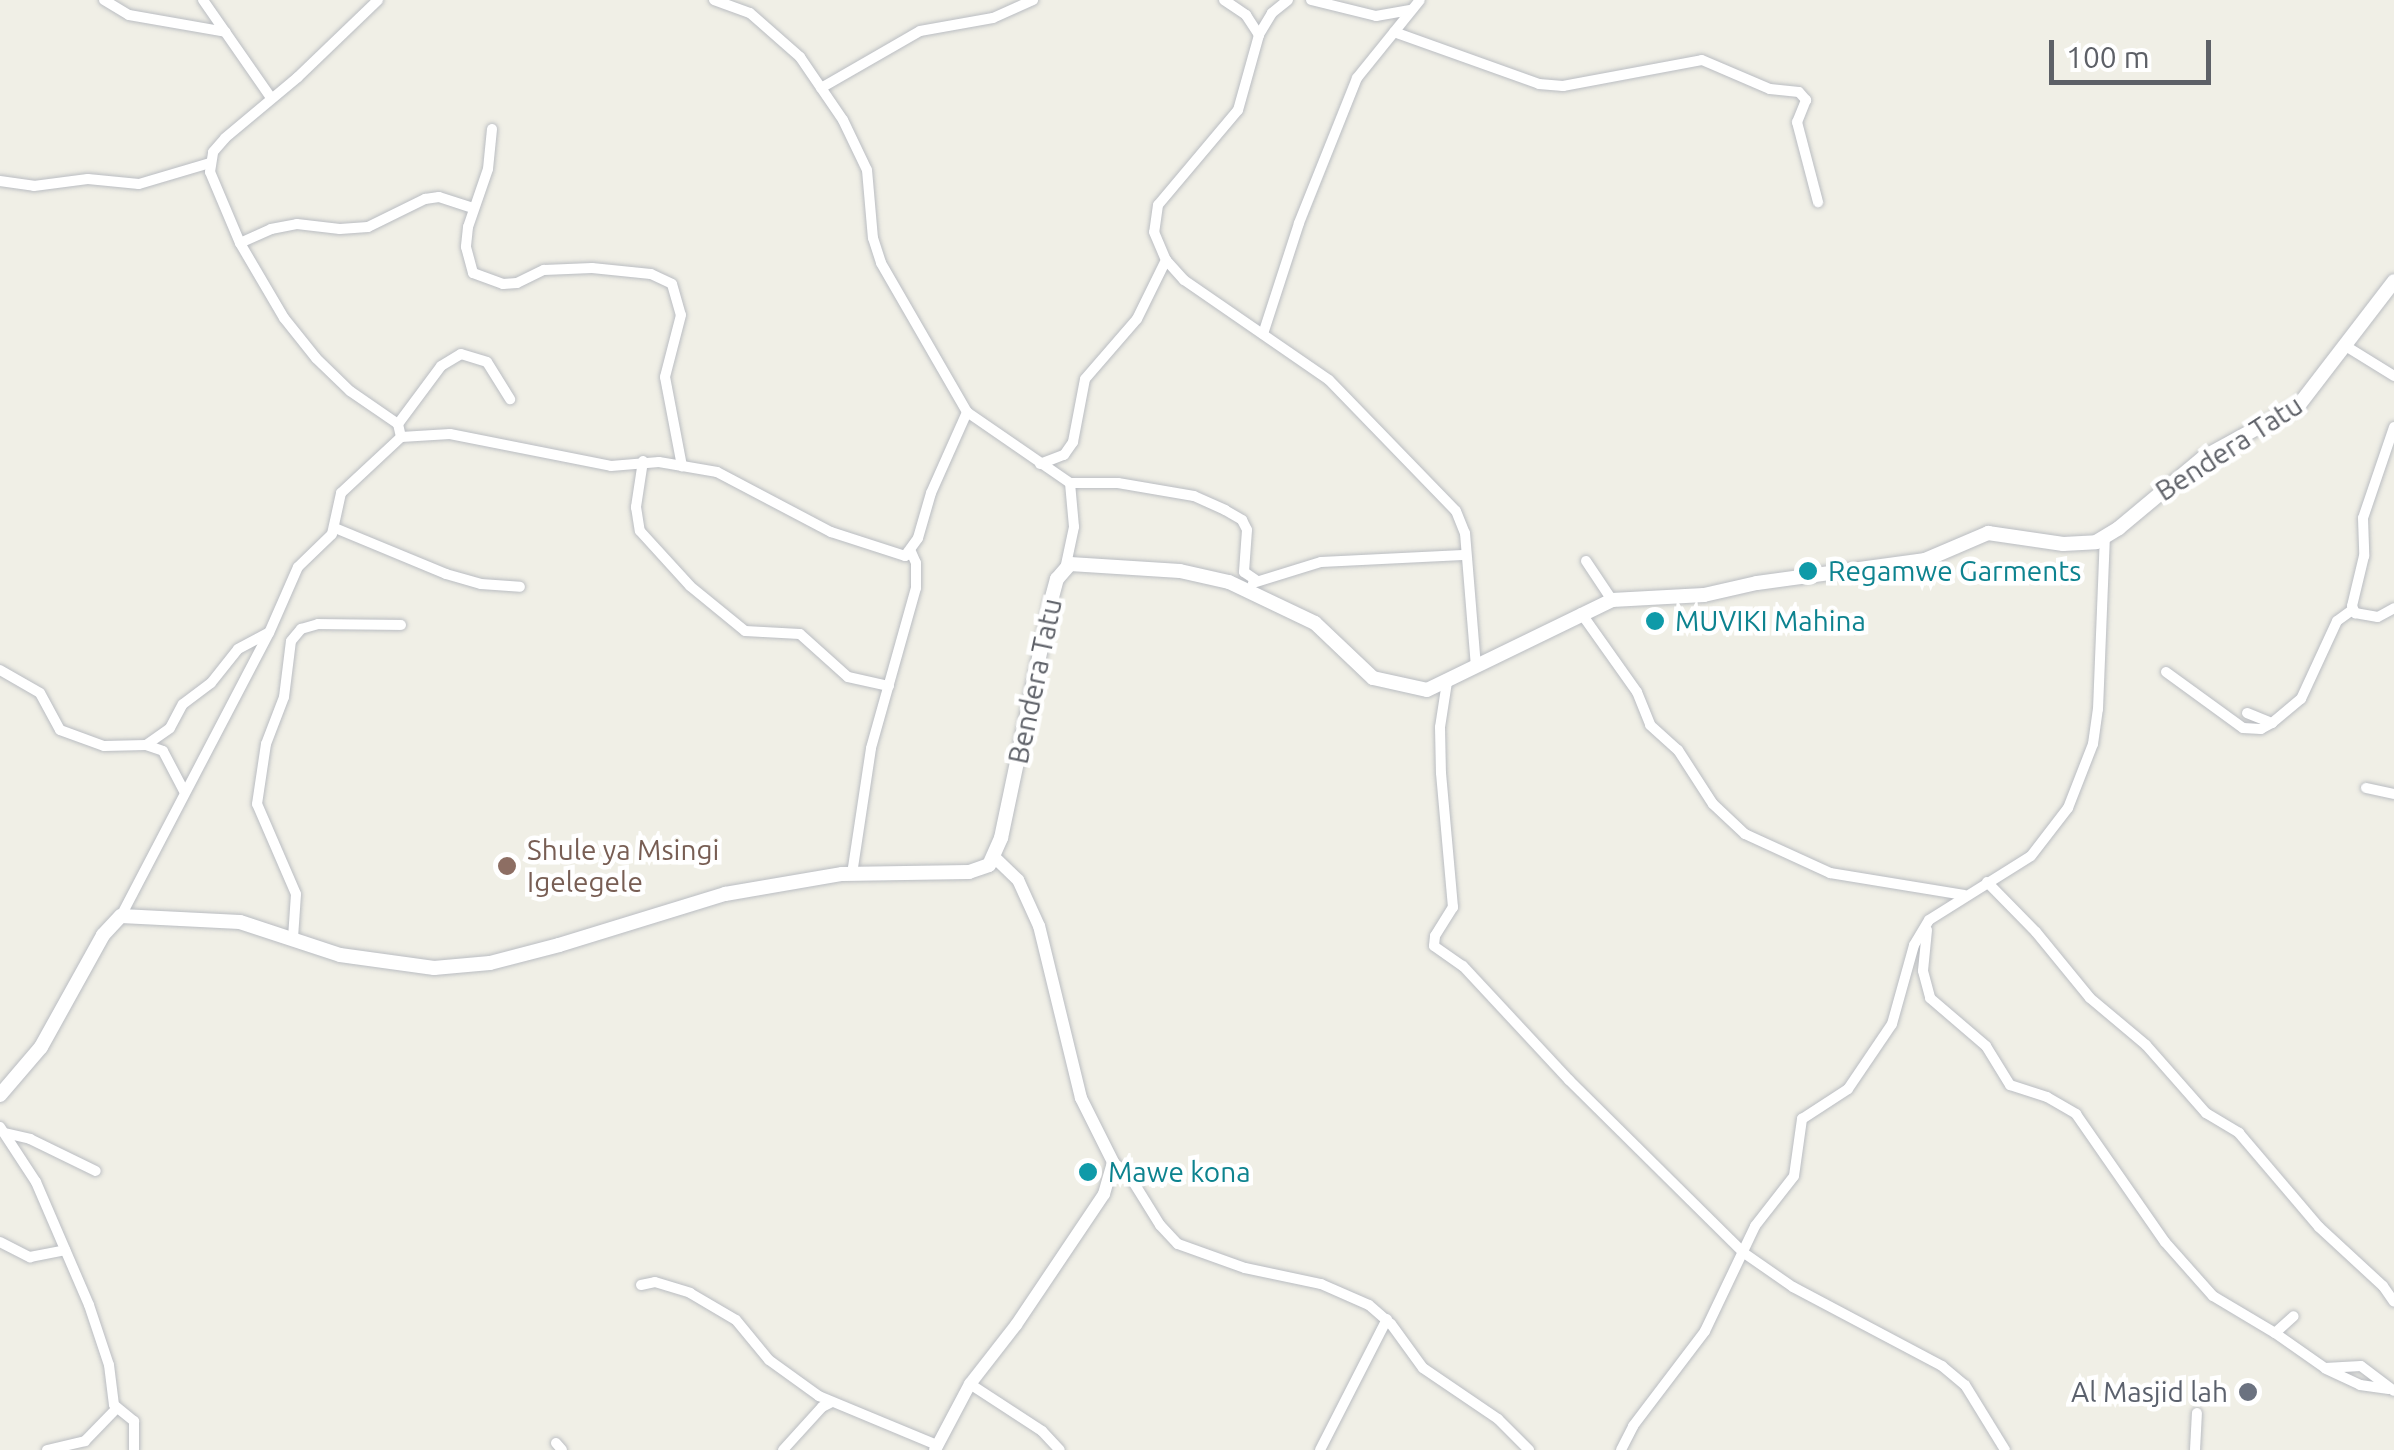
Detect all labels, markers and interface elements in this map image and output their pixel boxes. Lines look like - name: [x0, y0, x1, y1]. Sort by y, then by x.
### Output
- scale bar: [2054, 20, 2216, 82]
- text: 100 m: [2066, 40, 2150, 74]
- street label: Bendera Tatu: [2149, 388, 2309, 508]
- place label: Regamwe Garments: [1828, 554, 2081, 588]
- marker: Regamwe Garments: [1797, 560, 1819, 582]
- street label: Bendera Tatu: [1001, 595, 1069, 767]
- place label: MUVIKI Mahina: [1675, 604, 1866, 638]
- marker: MUVIKI Mahina: [1644, 610, 1666, 632]
- place label: Shule ya Msingi Igelegele: [527, 833, 719, 899]
- marker: Shule ya Msingi Igelegele: [496, 855, 518, 877]
- place label: Mawe kona: [1108, 1155, 1251, 1189]
- marker: Mawe kona: [1077, 1161, 1099, 1183]
- place label: Al Masjid lah: [2071, 1375, 2228, 1409]
- marker: Al Masjid lah: [2237, 1381, 2259, 1403]

